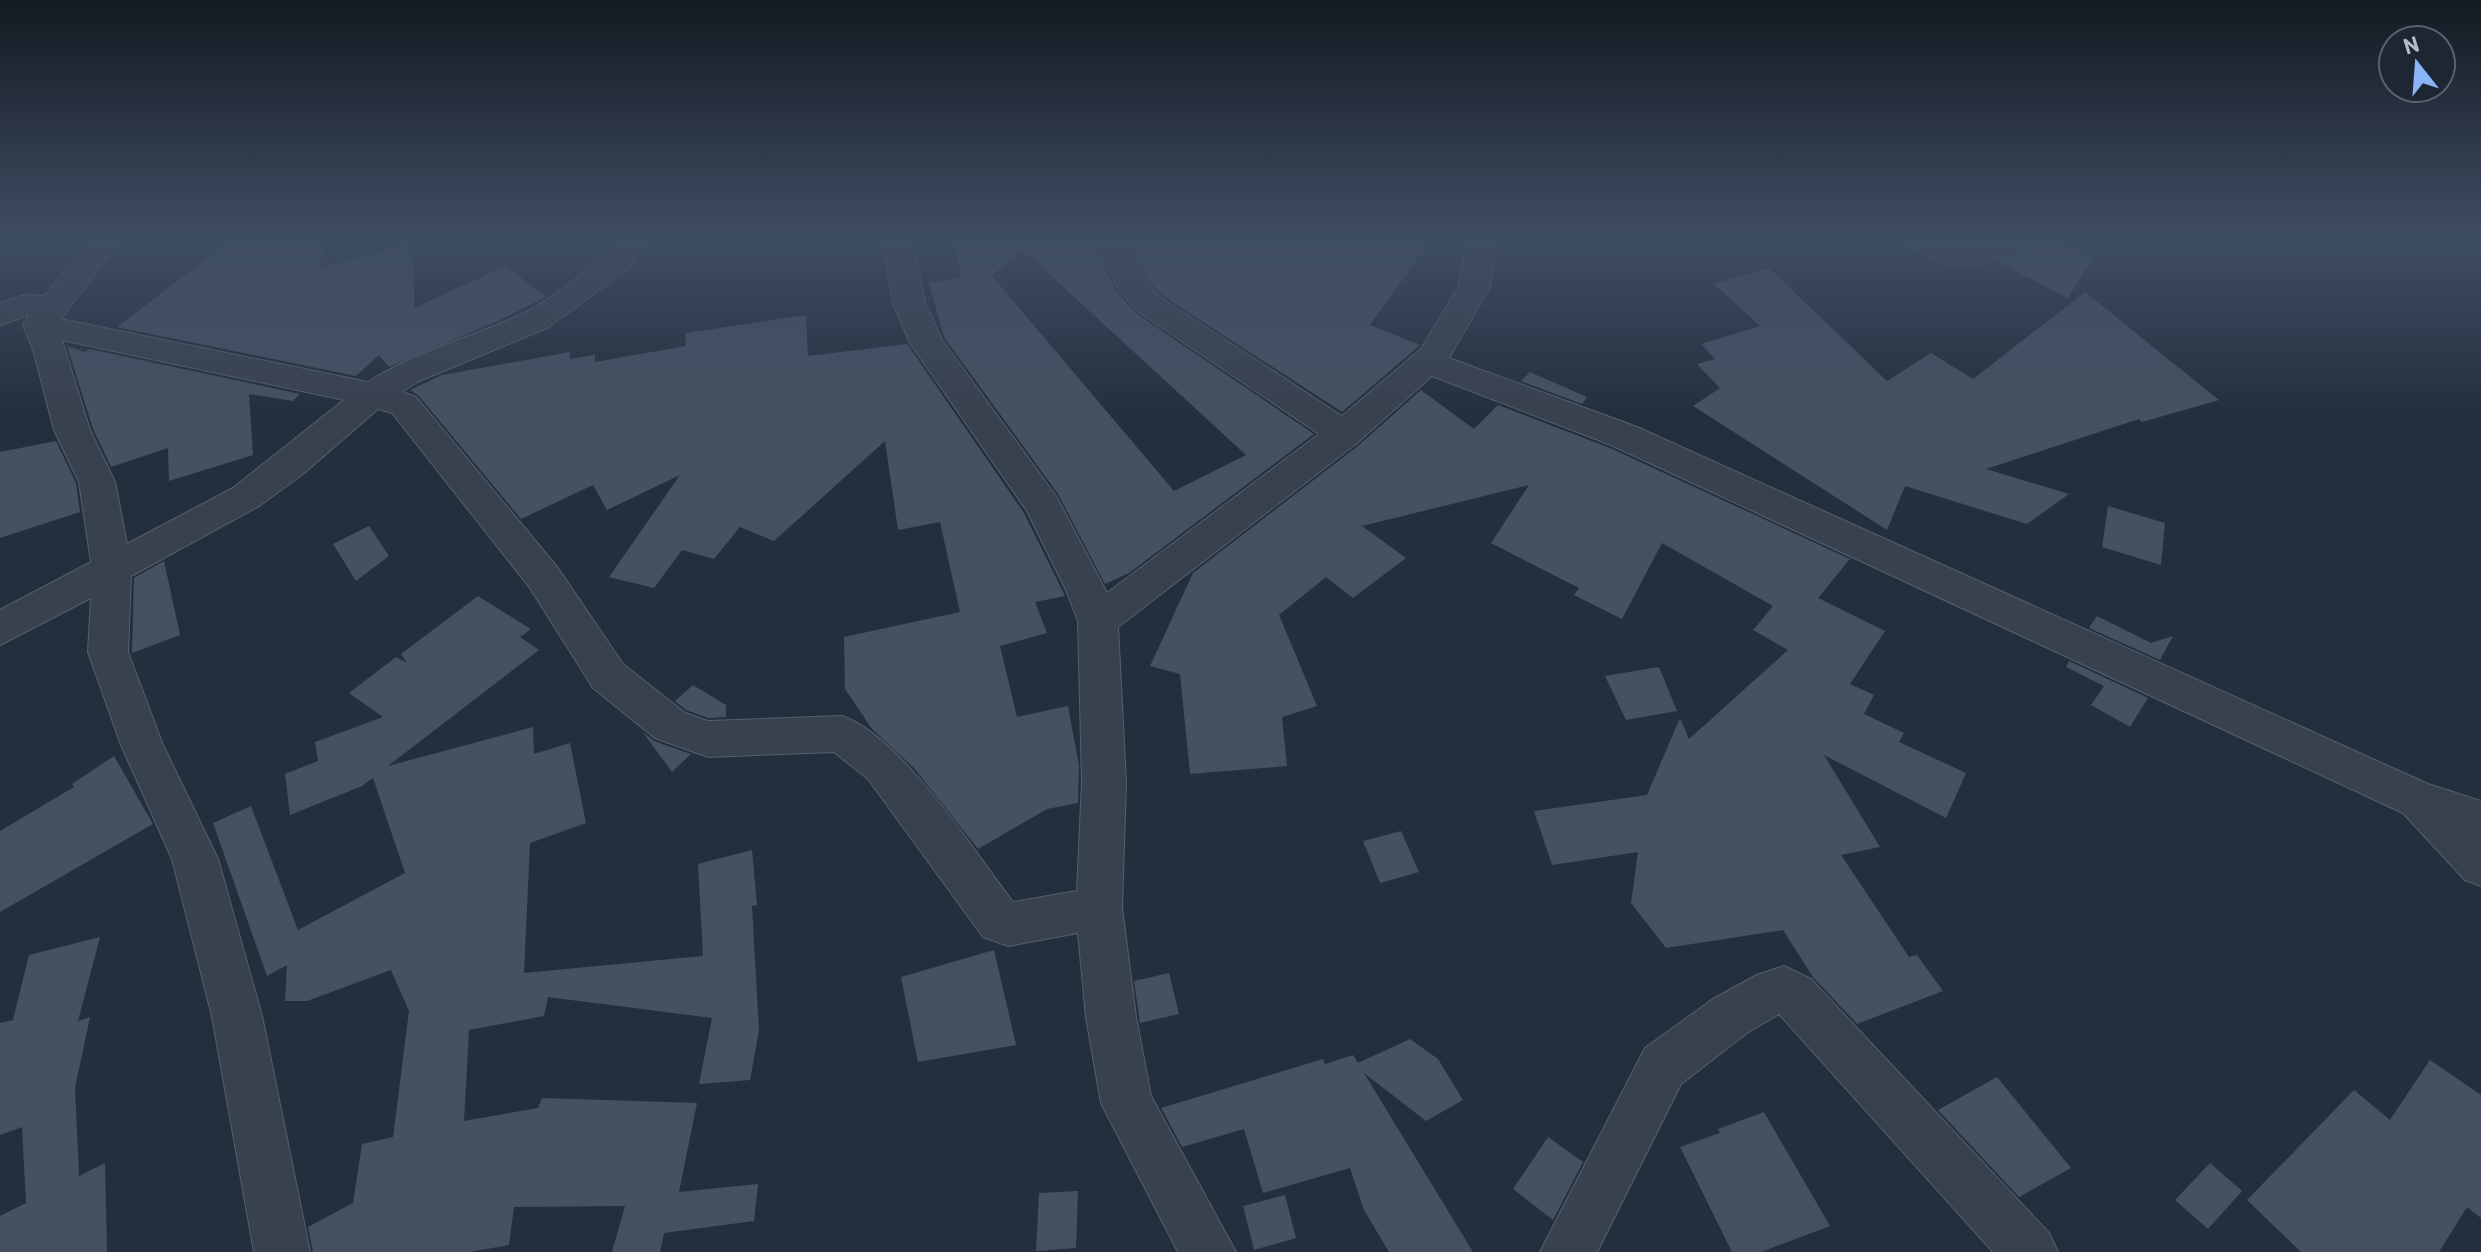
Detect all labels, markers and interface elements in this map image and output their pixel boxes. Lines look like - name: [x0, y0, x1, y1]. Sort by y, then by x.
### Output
- north arrow: [2377, 24, 2457, 104]
- text: N: [2400, 29, 2422, 58]

